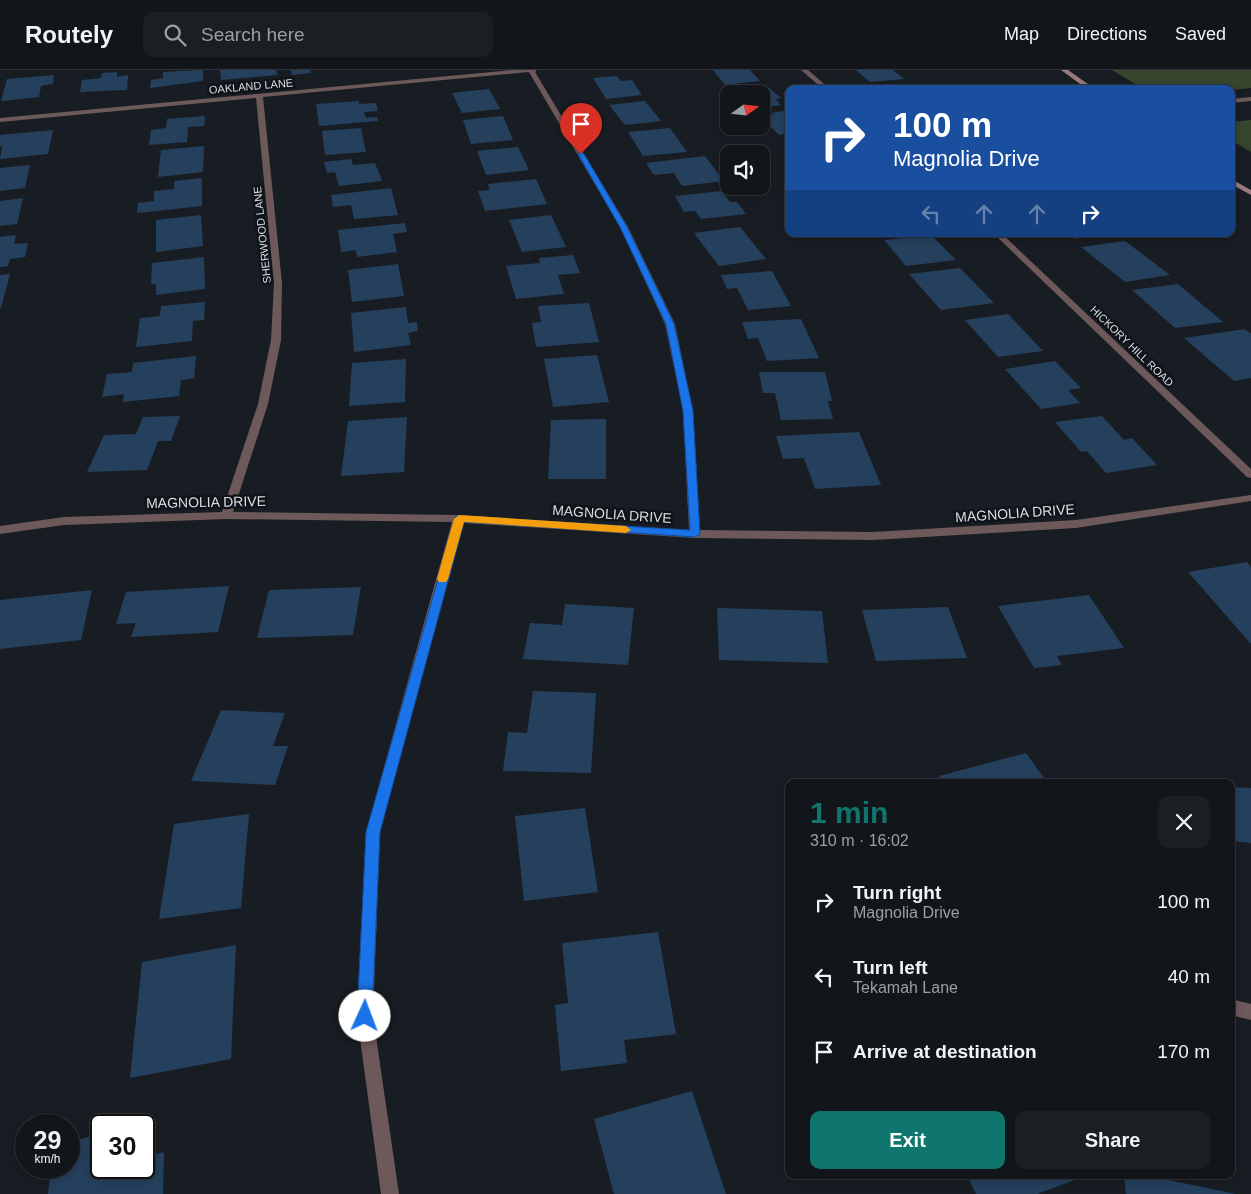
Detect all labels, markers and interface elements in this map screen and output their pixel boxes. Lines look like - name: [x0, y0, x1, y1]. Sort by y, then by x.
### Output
- search box: [143, 12, 493, 57]
- text: Routely: [25, 21, 113, 48]
- icon: search: [161, 21, 189, 49]
- text: Search here: [201, 24, 305, 45]
- text: Map: [1004, 24, 1039, 44]
- text: Directions: [1067, 24, 1147, 44]
- text: Saved: [1175, 24, 1226, 44]
- street label: OAKLAND LANE: [208, 76, 294, 96]
- north arrow: [720, 85, 770, 135]
- map controls: [720, 85, 770, 195]
- pin: [560, 103, 602, 154]
- icon: right: [810, 105, 875, 170]
- text: 100 m: [893, 105, 992, 144]
- icon: arrive: [567, 110, 595, 138]
- button: sound: [720, 145, 770, 195]
- text: Magnolia Drive: [893, 146, 1040, 171]
- street label: SHERWOOD LANE: [251, 186, 273, 284]
- icon: left: [917, 200, 945, 228]
- icon: ahead: [970, 200, 998, 228]
- icon: ahead: [1023, 200, 1051, 228]
- icon: right: [1076, 200, 1104, 228]
- street label: HICKORY HILL ROAD: [1088, 303, 1176, 389]
- street label: MAGNOLIA DRIVE: [146, 493, 266, 511]
- street label: MAGNOLIA DRIVE: [955, 501, 1075, 525]
- street label: MAGNOLIA DRIVE: [552, 502, 672, 526]
- text: 1 min: [810, 796, 888, 829]
- button: close: [1158, 796, 1210, 848]
- text: 310 m · 16:02: [810, 832, 909, 849]
- text: Turn right: [853, 882, 941, 903]
- icon: right: [810, 888, 838, 916]
- text: 100 m: [1157, 891, 1210, 912]
- text: Magnolia Drive: [853, 904, 960, 921]
- text: Turn left: [853, 957, 928, 978]
- icon: left: [810, 963, 838, 991]
- text: 40 m: [1168, 966, 1210, 987]
- text: Tekamah Lane: [853, 979, 958, 996]
- position arrow: [338, 989, 390, 1041]
- icon: arrive: [810, 1038, 838, 1066]
- text: Arrive at destination: [853, 1041, 1037, 1062]
- text: 170 m: [1157, 1041, 1210, 1062]
- button: Exit: [810, 1111, 1005, 1169]
- button: Share: [1015, 1111, 1210, 1169]
- speed limit sign: 30: [90, 1114, 155, 1179]
- text: 29: [34, 1126, 61, 1154]
- text: km/h: [34, 1152, 61, 1166]

